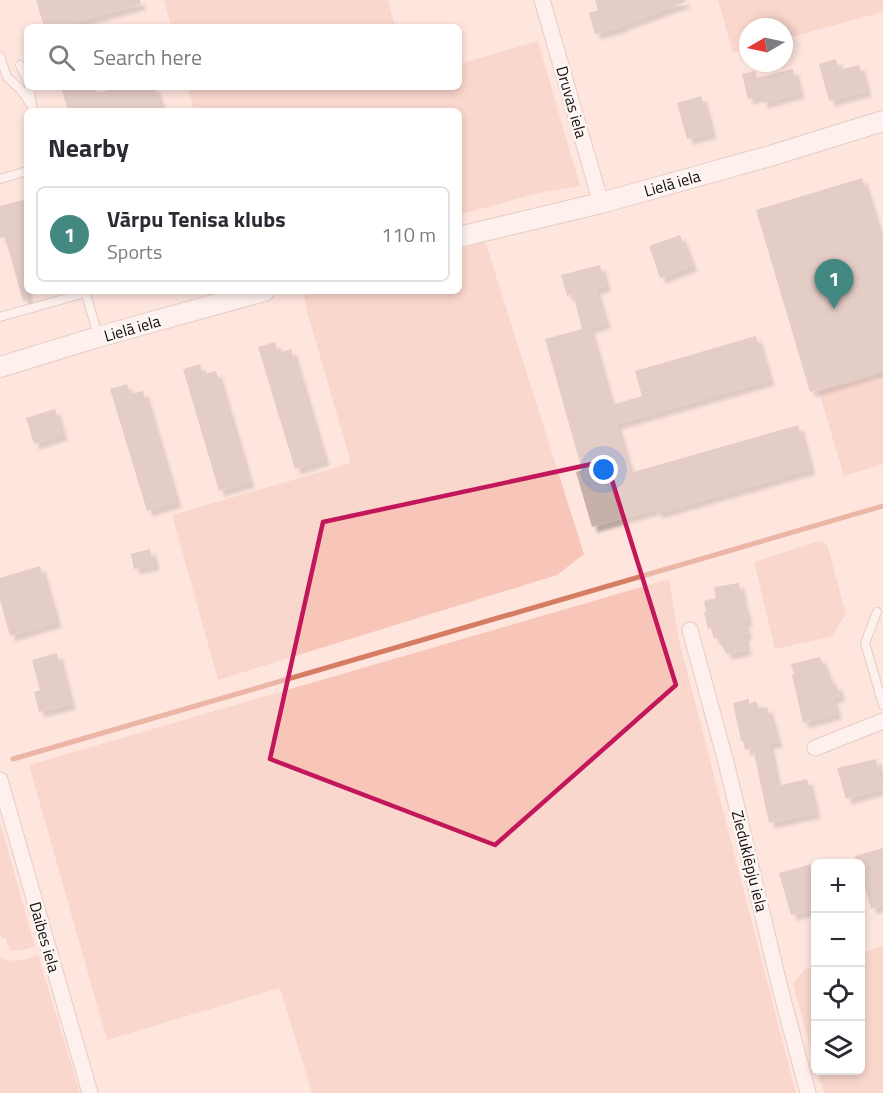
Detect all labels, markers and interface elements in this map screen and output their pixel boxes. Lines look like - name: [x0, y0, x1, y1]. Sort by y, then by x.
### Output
- north arrow: [739, 18, 793, 72]
- search box: [24, 24, 462, 90]
- text: Search here: [93, 40, 202, 74]
- icon: search: [45, 41, 78, 74]
- street label: Druvas iela: [550, 63, 594, 141]
- text: Nearby: [48, 128, 129, 167]
- street label: Lielā iela: [641, 164, 703, 202]
- text: Vārpu Tenisa klubs: [107, 202, 286, 236]
- text: 1: [64, 219, 75, 250]
- text: 110 m: [381, 219, 436, 250]
- text: Sports: [107, 236, 162, 267]
- pin: 1: [814, 260, 854, 309]
- street label: Lielā iela: [101, 309, 163, 347]
- your location: [589, 455, 618, 484]
- street label: Zieduklēpju iela: [726, 808, 774, 914]
- map controls: [811, 859, 865, 1075]
- button: +: [811, 859, 865, 913]
- street label: Daibes iela: [23, 899, 67, 975]
- button: −: [811, 913, 865, 967]
- button: locate: [811, 967, 865, 1021]
- button: layers: [811, 1021, 865, 1075]

